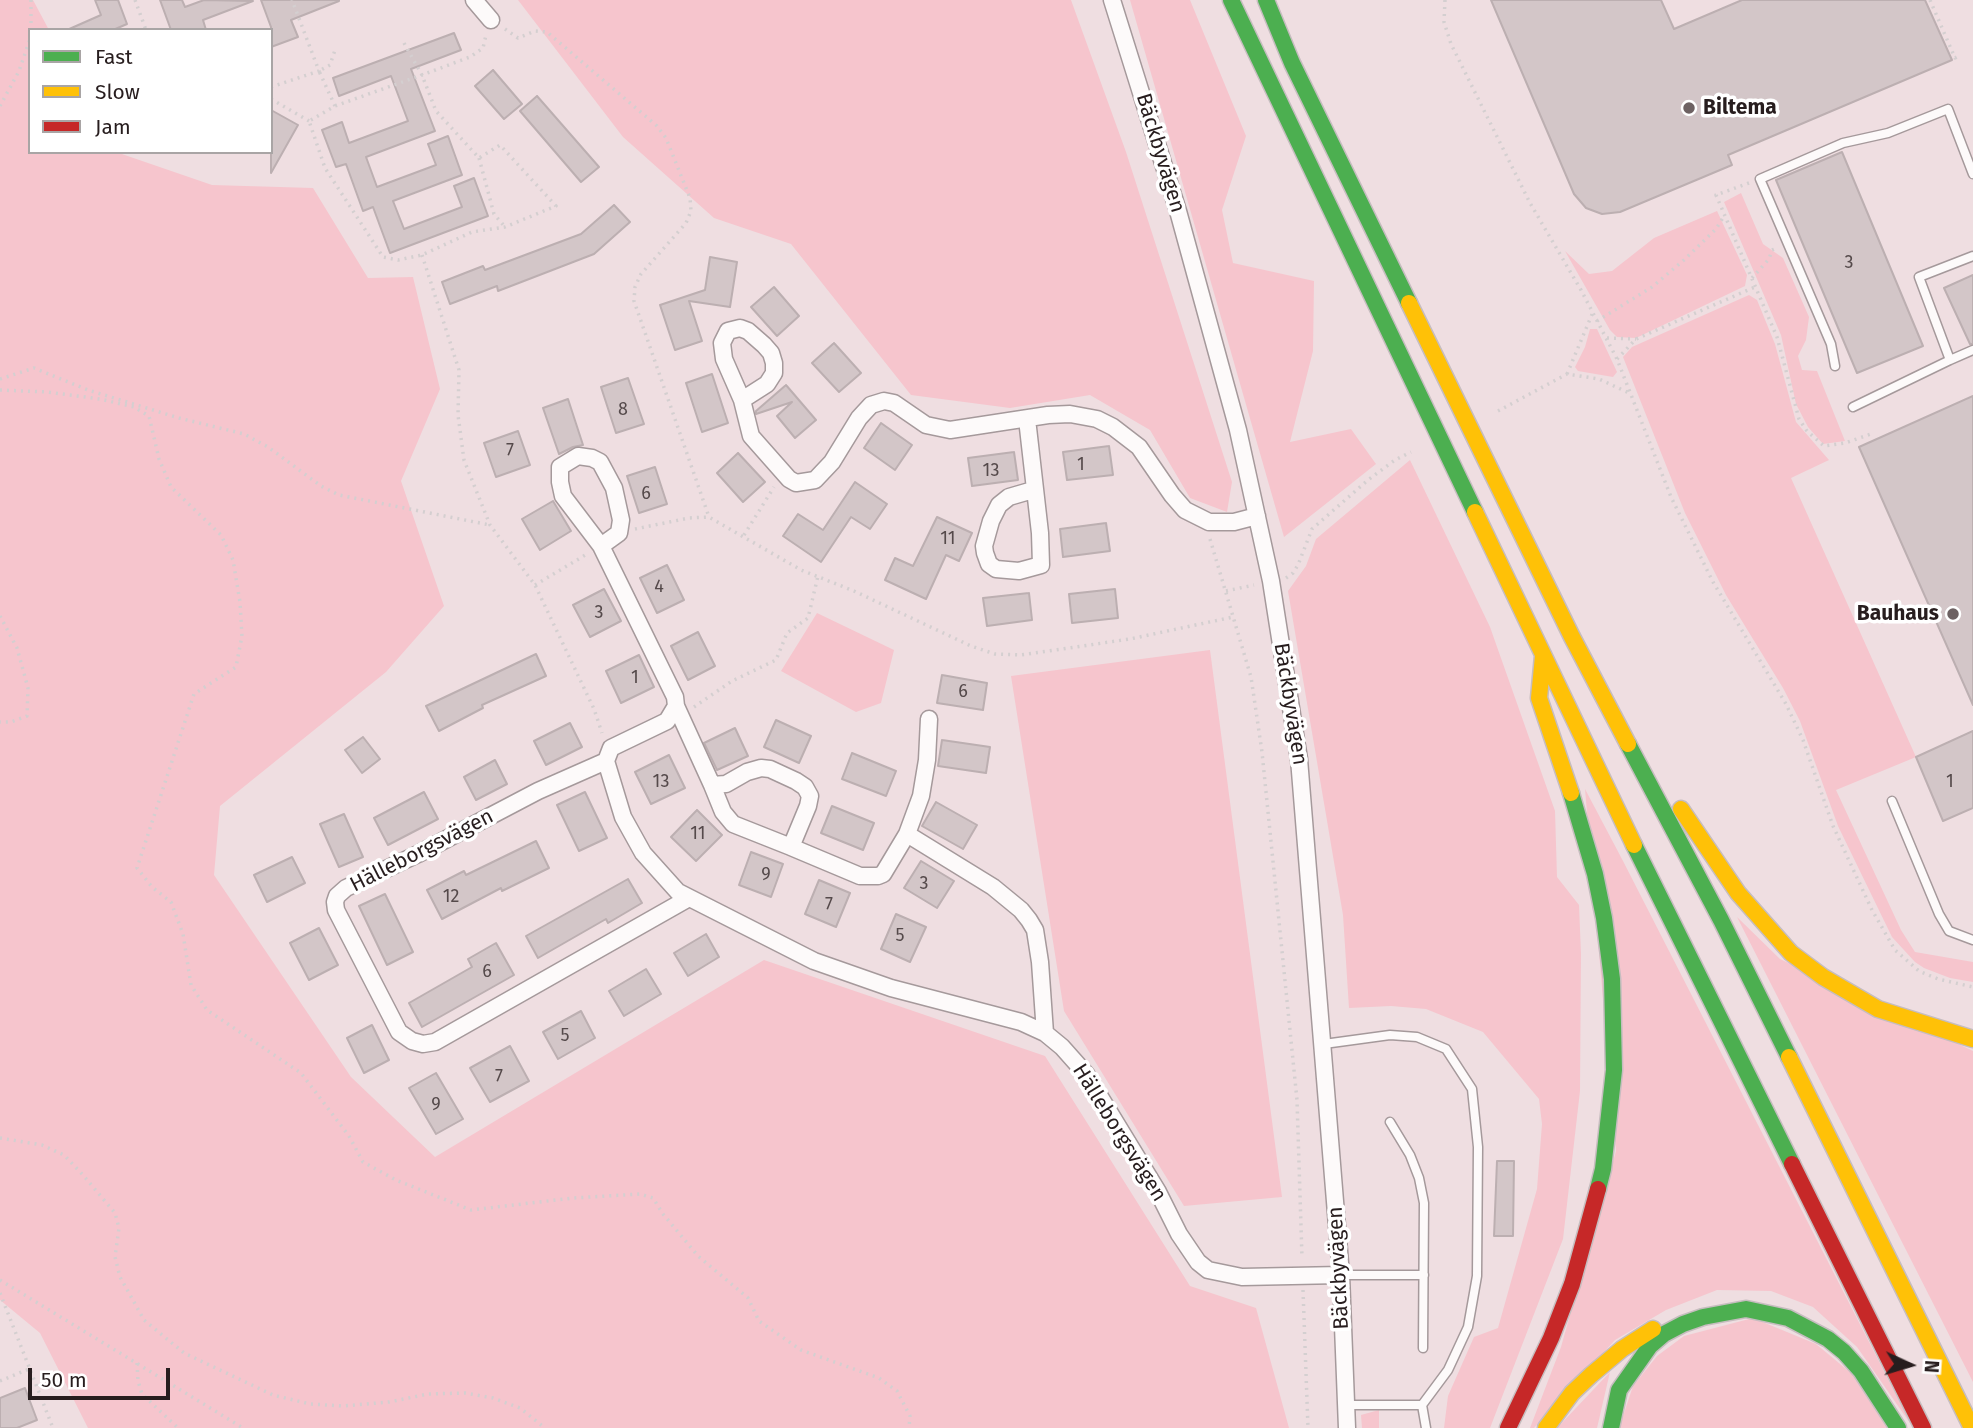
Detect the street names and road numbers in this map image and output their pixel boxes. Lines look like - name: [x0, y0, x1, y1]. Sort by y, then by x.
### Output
- street label: Bäckbyvägen: [1130, 90, 1190, 216]
- street label: Bäckbyvägen: [1268, 641, 1312, 767]
- street label: Hälleborgsvägen: [346, 804, 498, 898]
- street label: Hälleborgsvägen: [1067, 1060, 1171, 1206]
- street label: Bäckbyvägen: [1323, 1206, 1355, 1330]

